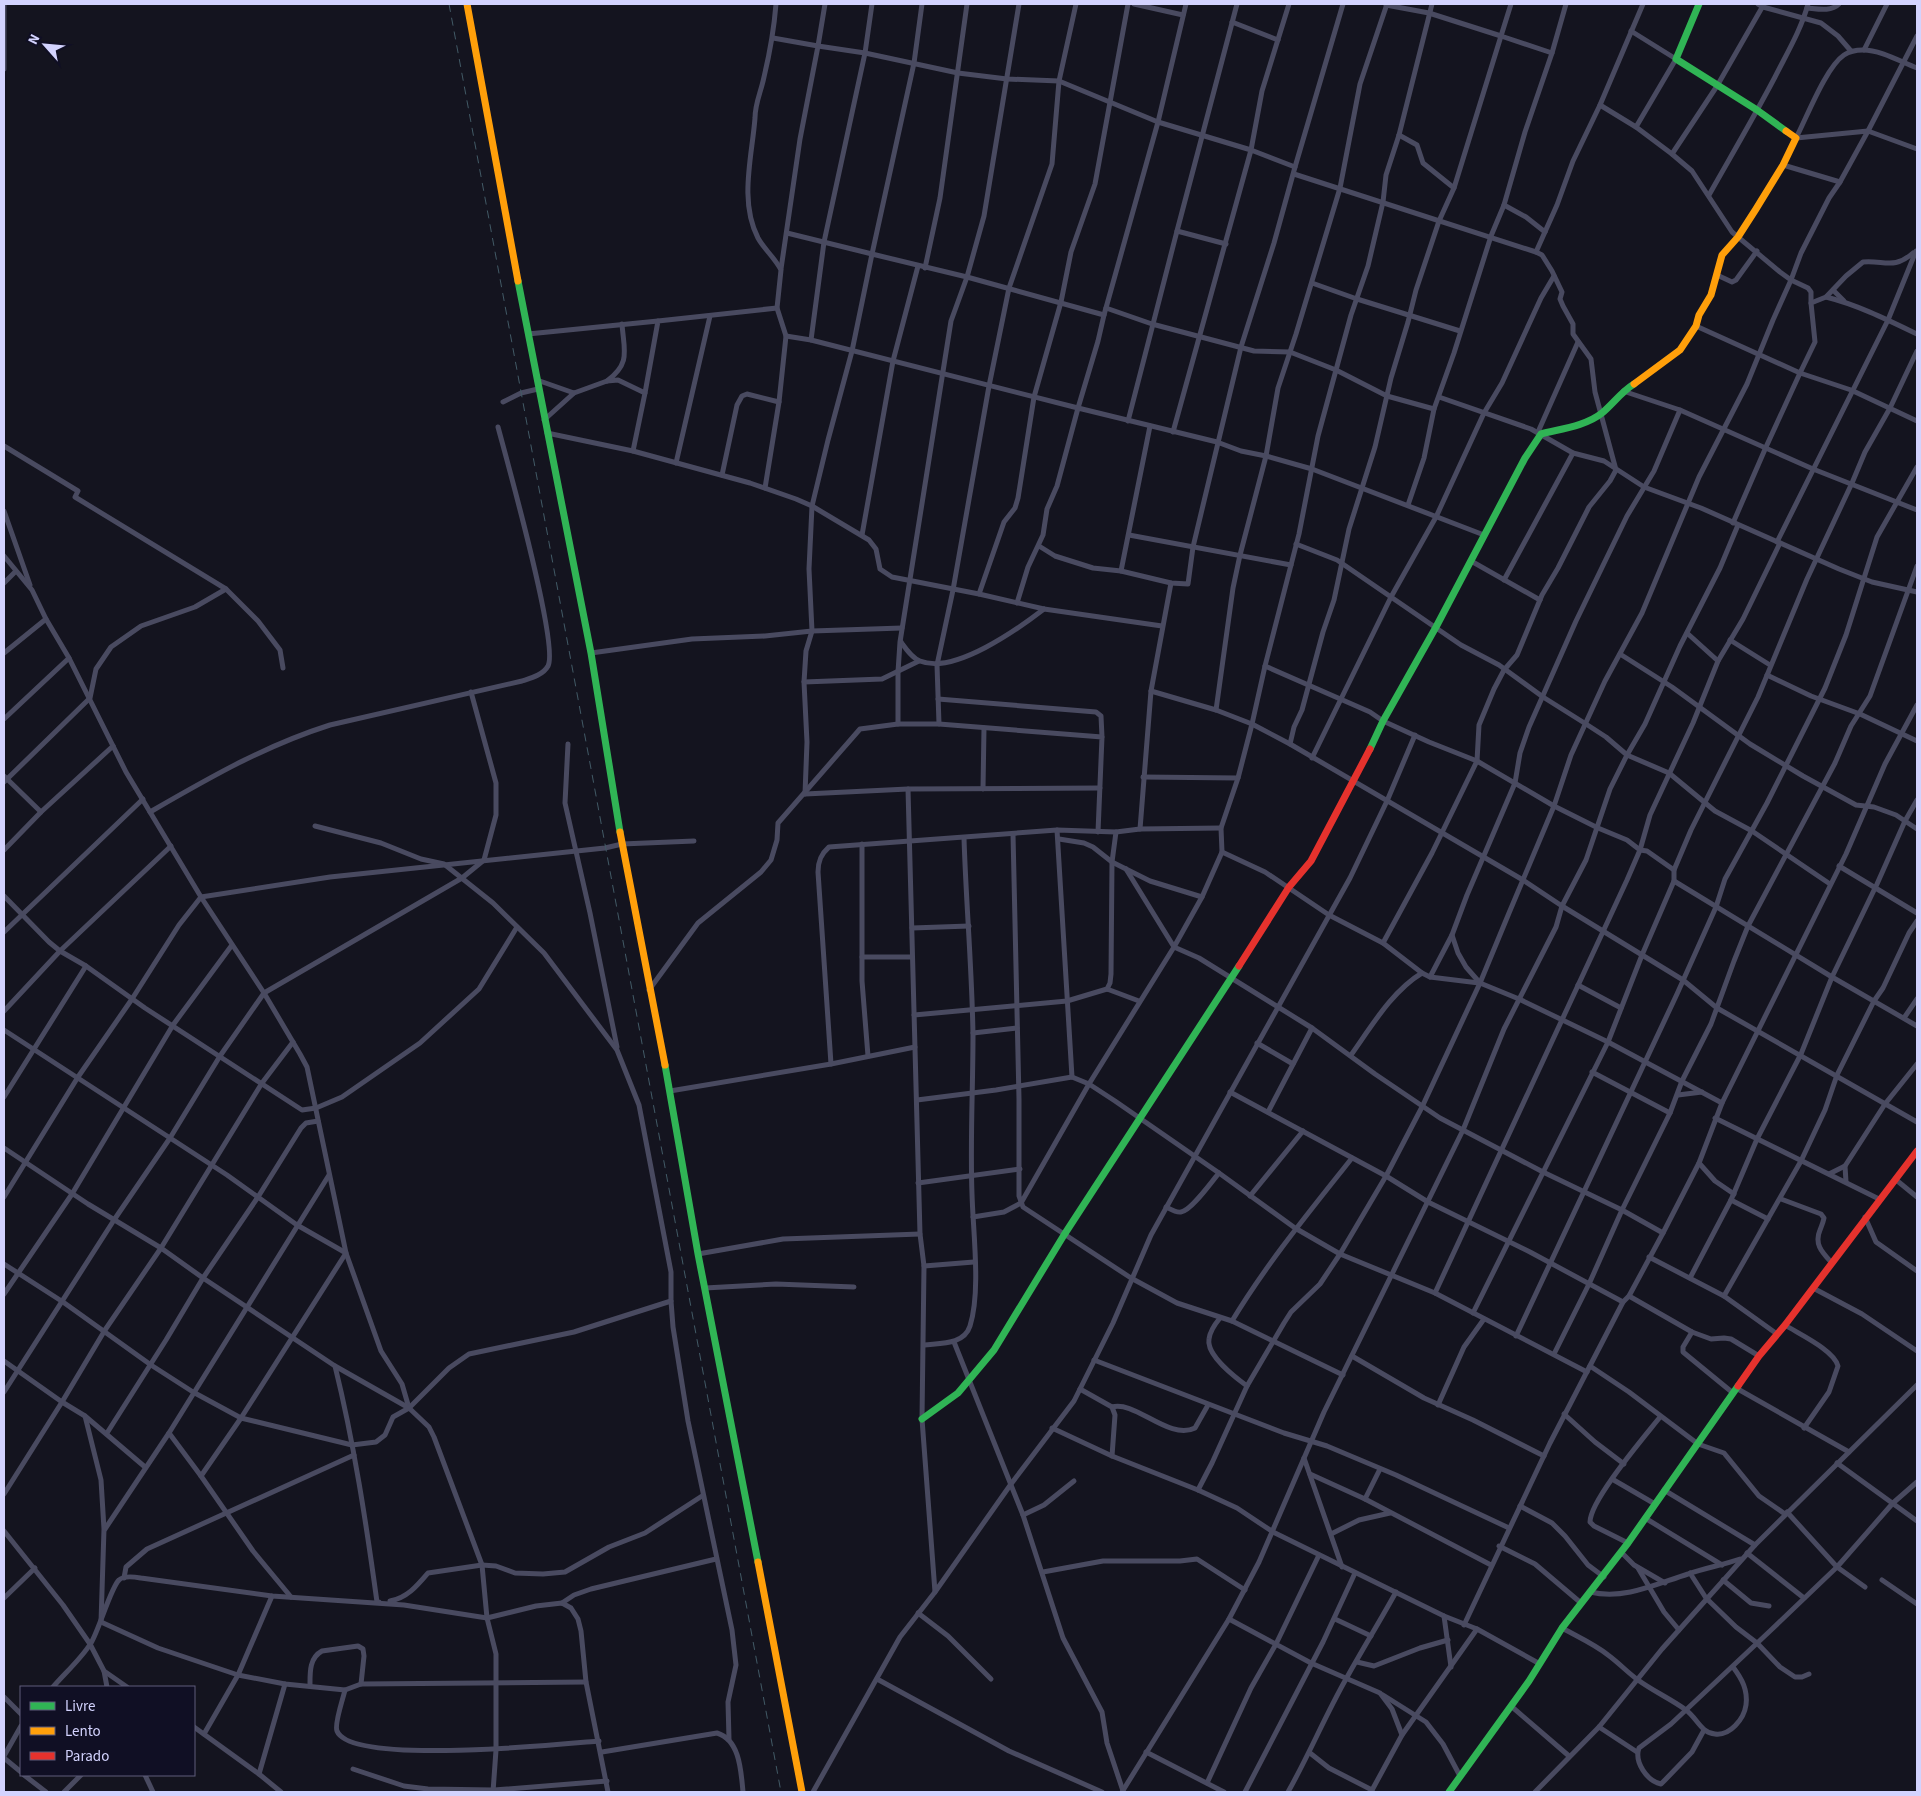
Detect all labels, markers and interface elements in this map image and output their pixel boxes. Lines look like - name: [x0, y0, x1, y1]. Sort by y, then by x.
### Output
- north arrow: [20, 20, 70, 70]
- text: N: [23, 31, 45, 48]
- legend: [20, 1686, 195, 1776]
- text: Livre: [65, 1696, 95, 1717]
- text: Lento: [65, 1721, 101, 1742]
- text: Parado: [65, 1746, 109, 1767]

